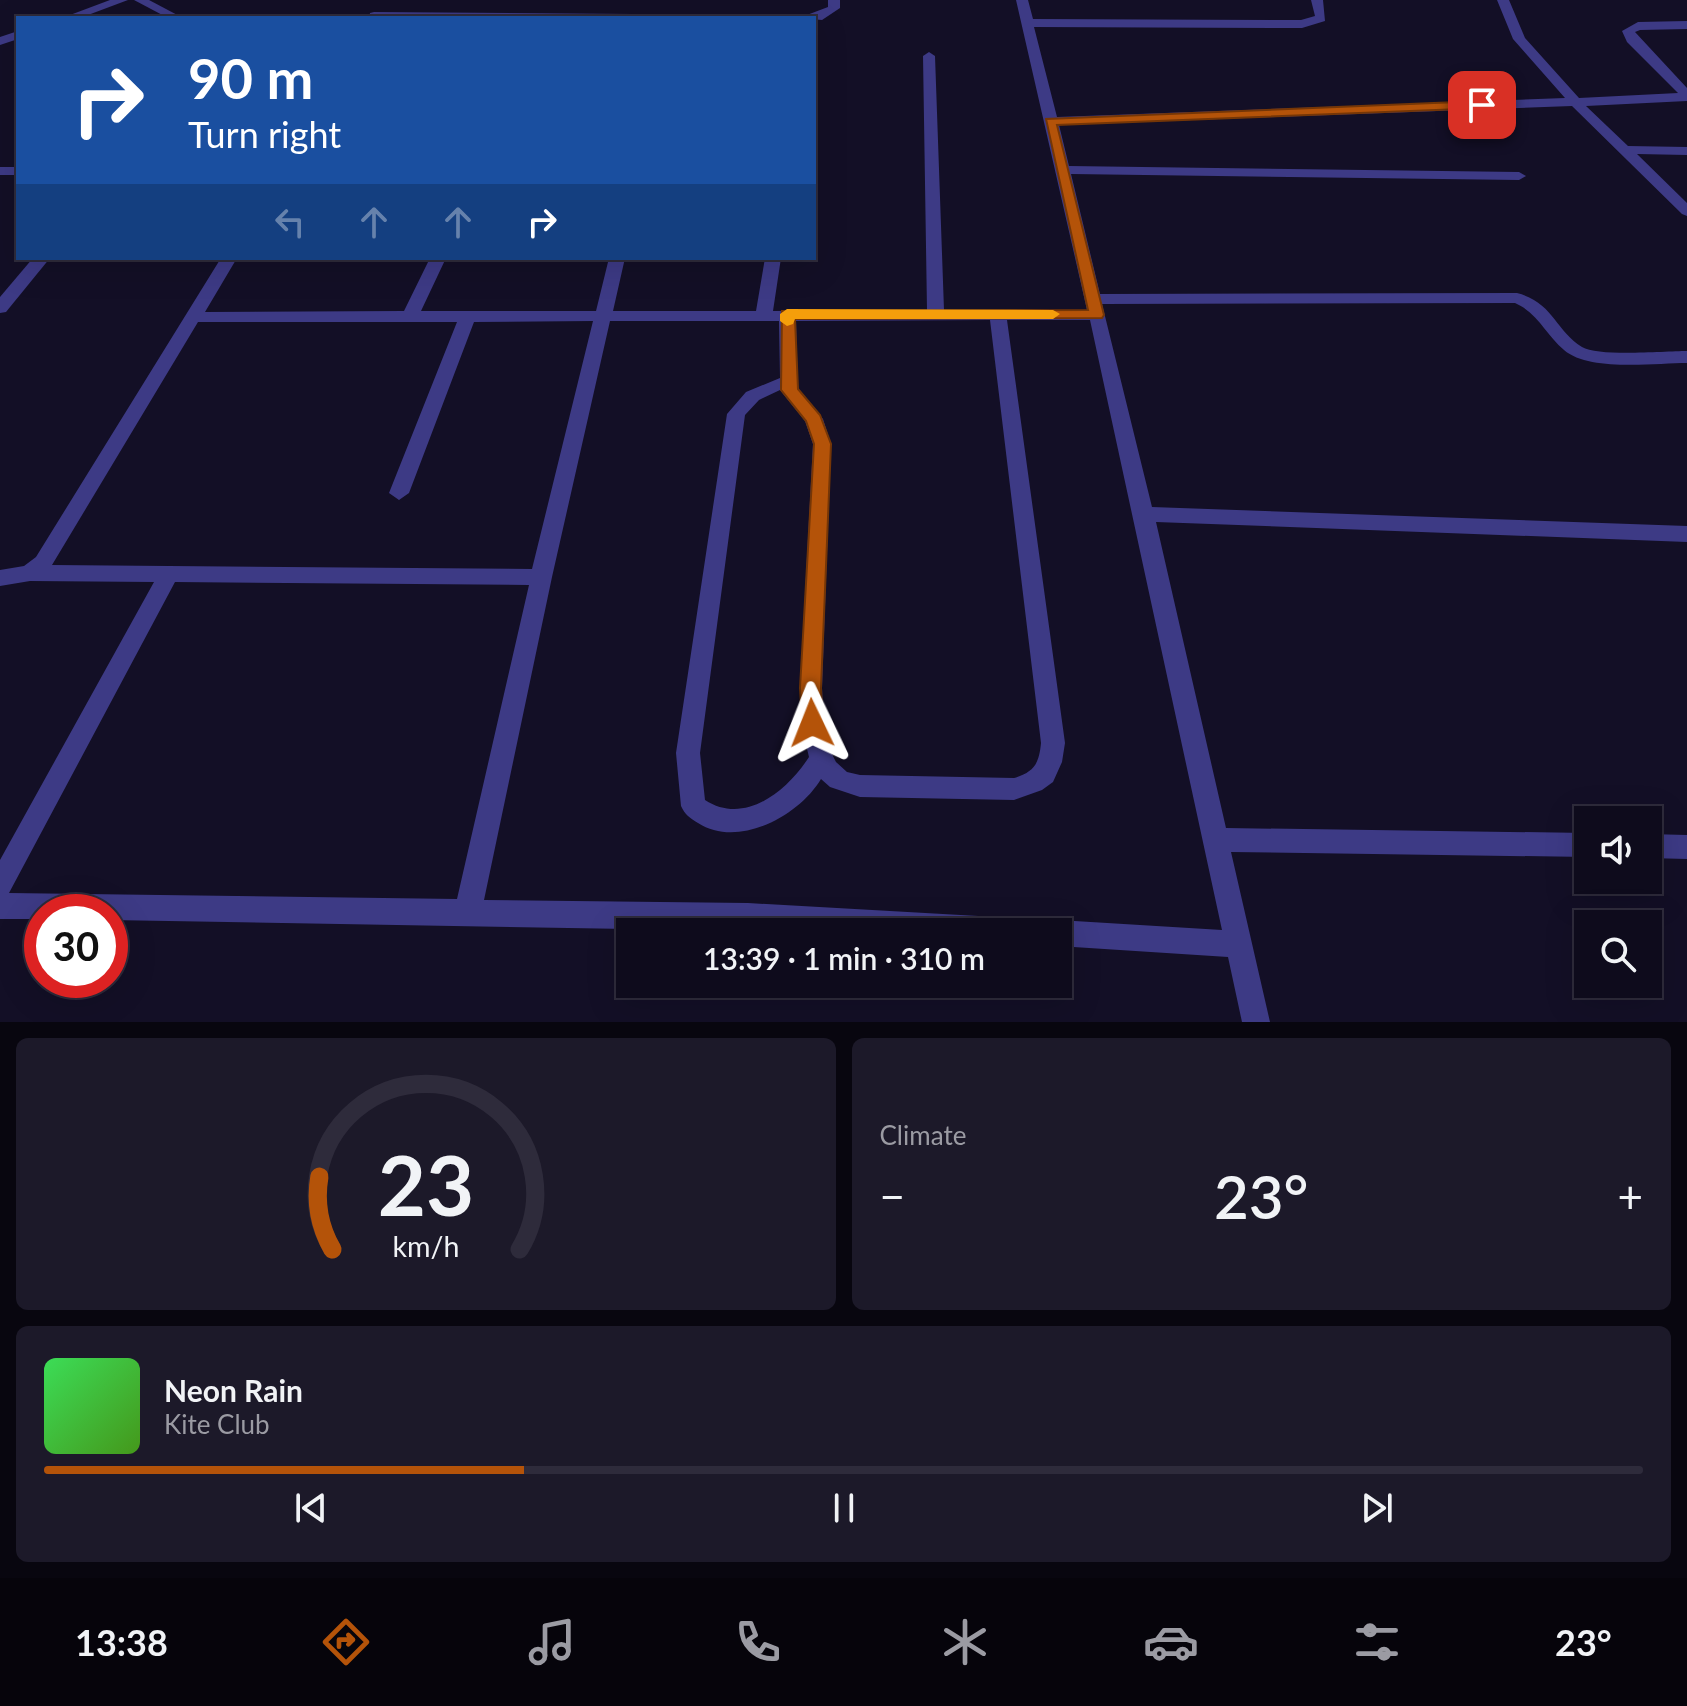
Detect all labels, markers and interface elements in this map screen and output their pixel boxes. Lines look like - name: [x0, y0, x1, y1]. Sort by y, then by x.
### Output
- text: 90 m: [188, 44, 313, 111]
- icon: right: [56, 48, 160, 152]
- pin: [1448, 71, 1516, 139]
- icon: arrive: [1460, 83, 1504, 127]
- text: Turn right: [188, 112, 341, 156]
- icon: left: [268, 200, 312, 244]
- icon: ahead: [352, 200, 396, 244]
- icon: ahead: [436, 200, 480, 244]
- icon: right: [520, 200, 564, 244]
- position arrow: [770, 681, 854, 765]
- map controls: [1574, 806, 1662, 998]
- button: sound: [1574, 806, 1662, 894]
- speed limit sign: 30: [24, 894, 128, 998]
- button: search: [1574, 910, 1662, 998]
- text: 13:39 · 1 min · 310 m: [703, 940, 985, 976]
- text: Climate: [880, 1119, 966, 1151]
- text: 23: [378, 1134, 474, 1234]
- text: 23°: [1214, 1160, 1309, 1232]
- text: −: [880, 1170, 905, 1222]
- text: +: [1617, 1170, 1643, 1222]
- text: km/h: [392, 1229, 459, 1263]
- text: Neon Rain: [164, 1372, 303, 1408]
- text: Kite Club: [164, 1408, 270, 1440]
- icon: previous: [289, 1486, 333, 1530]
- icon: pause: [822, 1486, 866, 1530]
- icon: next: [1355, 1486, 1399, 1530]
- icon: directions: [318, 1614, 374, 1670]
- icon: music: [524, 1614, 580, 1670]
- icon: phone: [730, 1614, 786, 1670]
- icon: climate: [937, 1614, 993, 1670]
- icon: car: [1143, 1614, 1199, 1670]
- icon: filters: [1349, 1614, 1405, 1670]
- text: 13:38: [75, 1620, 168, 1664]
- text: 23°: [1555, 1620, 1612, 1664]

